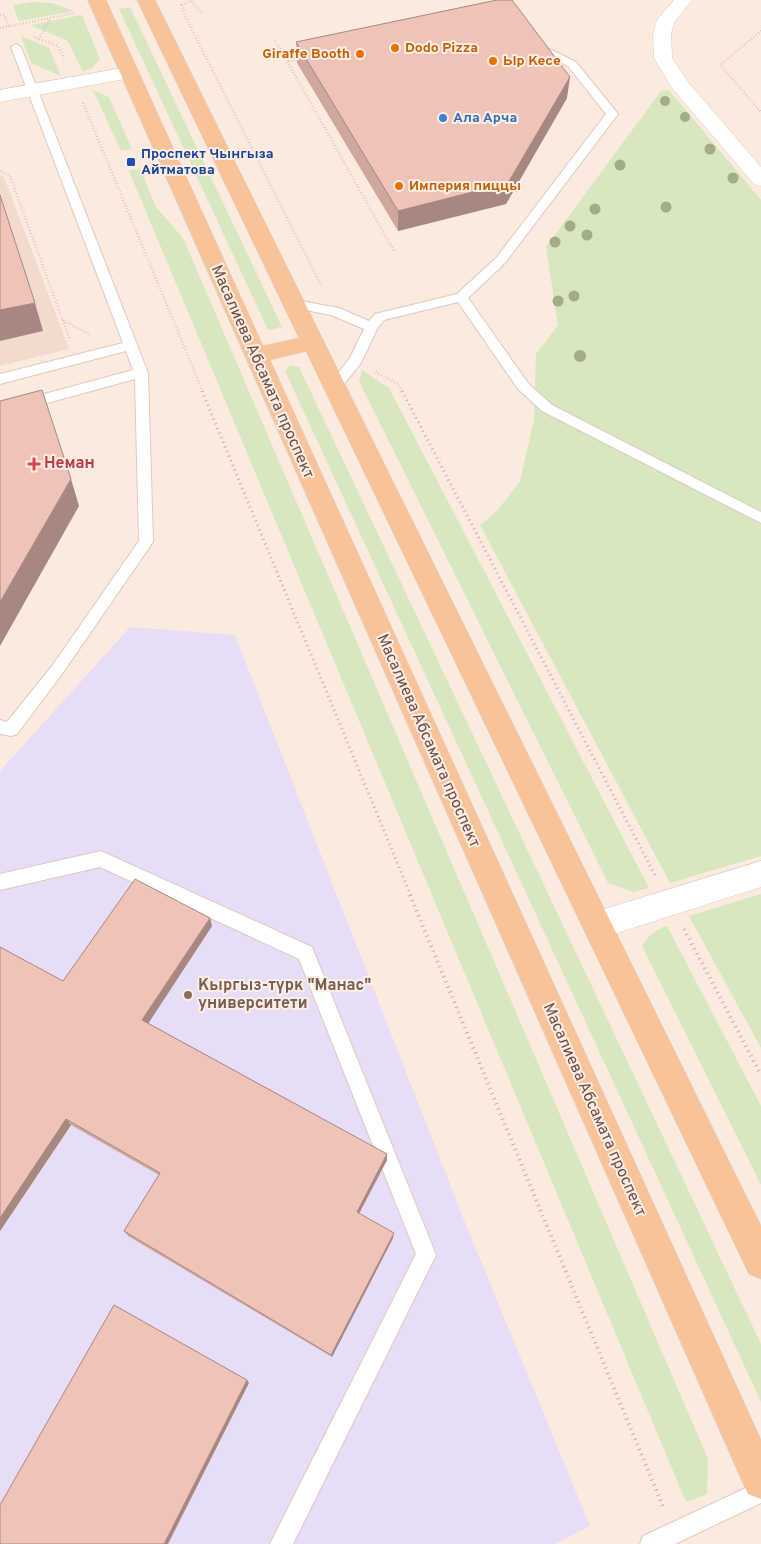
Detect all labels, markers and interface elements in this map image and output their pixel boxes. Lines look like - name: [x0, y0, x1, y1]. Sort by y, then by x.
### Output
- place label: Dodo Pizza: [405, 40, 478, 57]
- marker: Dodo Pizza: [389, 42, 401, 54]
- place label: Giraffe Booth: [262, 46, 350, 63]
- marker: Giraffe Booth: [354, 48, 366, 60]
- place label: Ыр Кесе: [503, 53, 561, 70]
- marker: Ыр Кесе: [487, 55, 499, 67]
- place label: Ала Арча: [453, 110, 517, 127]
- marker: Ала Арча: [437, 112, 449, 124]
- place label: Проспект Чынгыза Айтматова: [141, 146, 274, 179]
- marker: Проспект Чынгыза Айтматова: [125, 156, 137, 168]
- place label: Империя пиццы: [409, 178, 521, 195]
- marker: Империя пиццы: [393, 180, 405, 192]
- street label: Масалиева Абсамата проспект: [206, 262, 318, 482]
- place label: Неман: [44, 454, 95, 474]
- marker: Неман: [28, 458, 40, 470]
- street label: Масалиева Абсамата проспект: [372, 631, 484, 851]
- place label: Кыргыз-түрк "Манас" университети: [198, 976, 371, 1014]
- marker: Кыргыз-түрк "Манас" университети: [182, 989, 194, 1001]
- street label: Масалиева Абсамата проспект: [538, 1000, 650, 1220]

